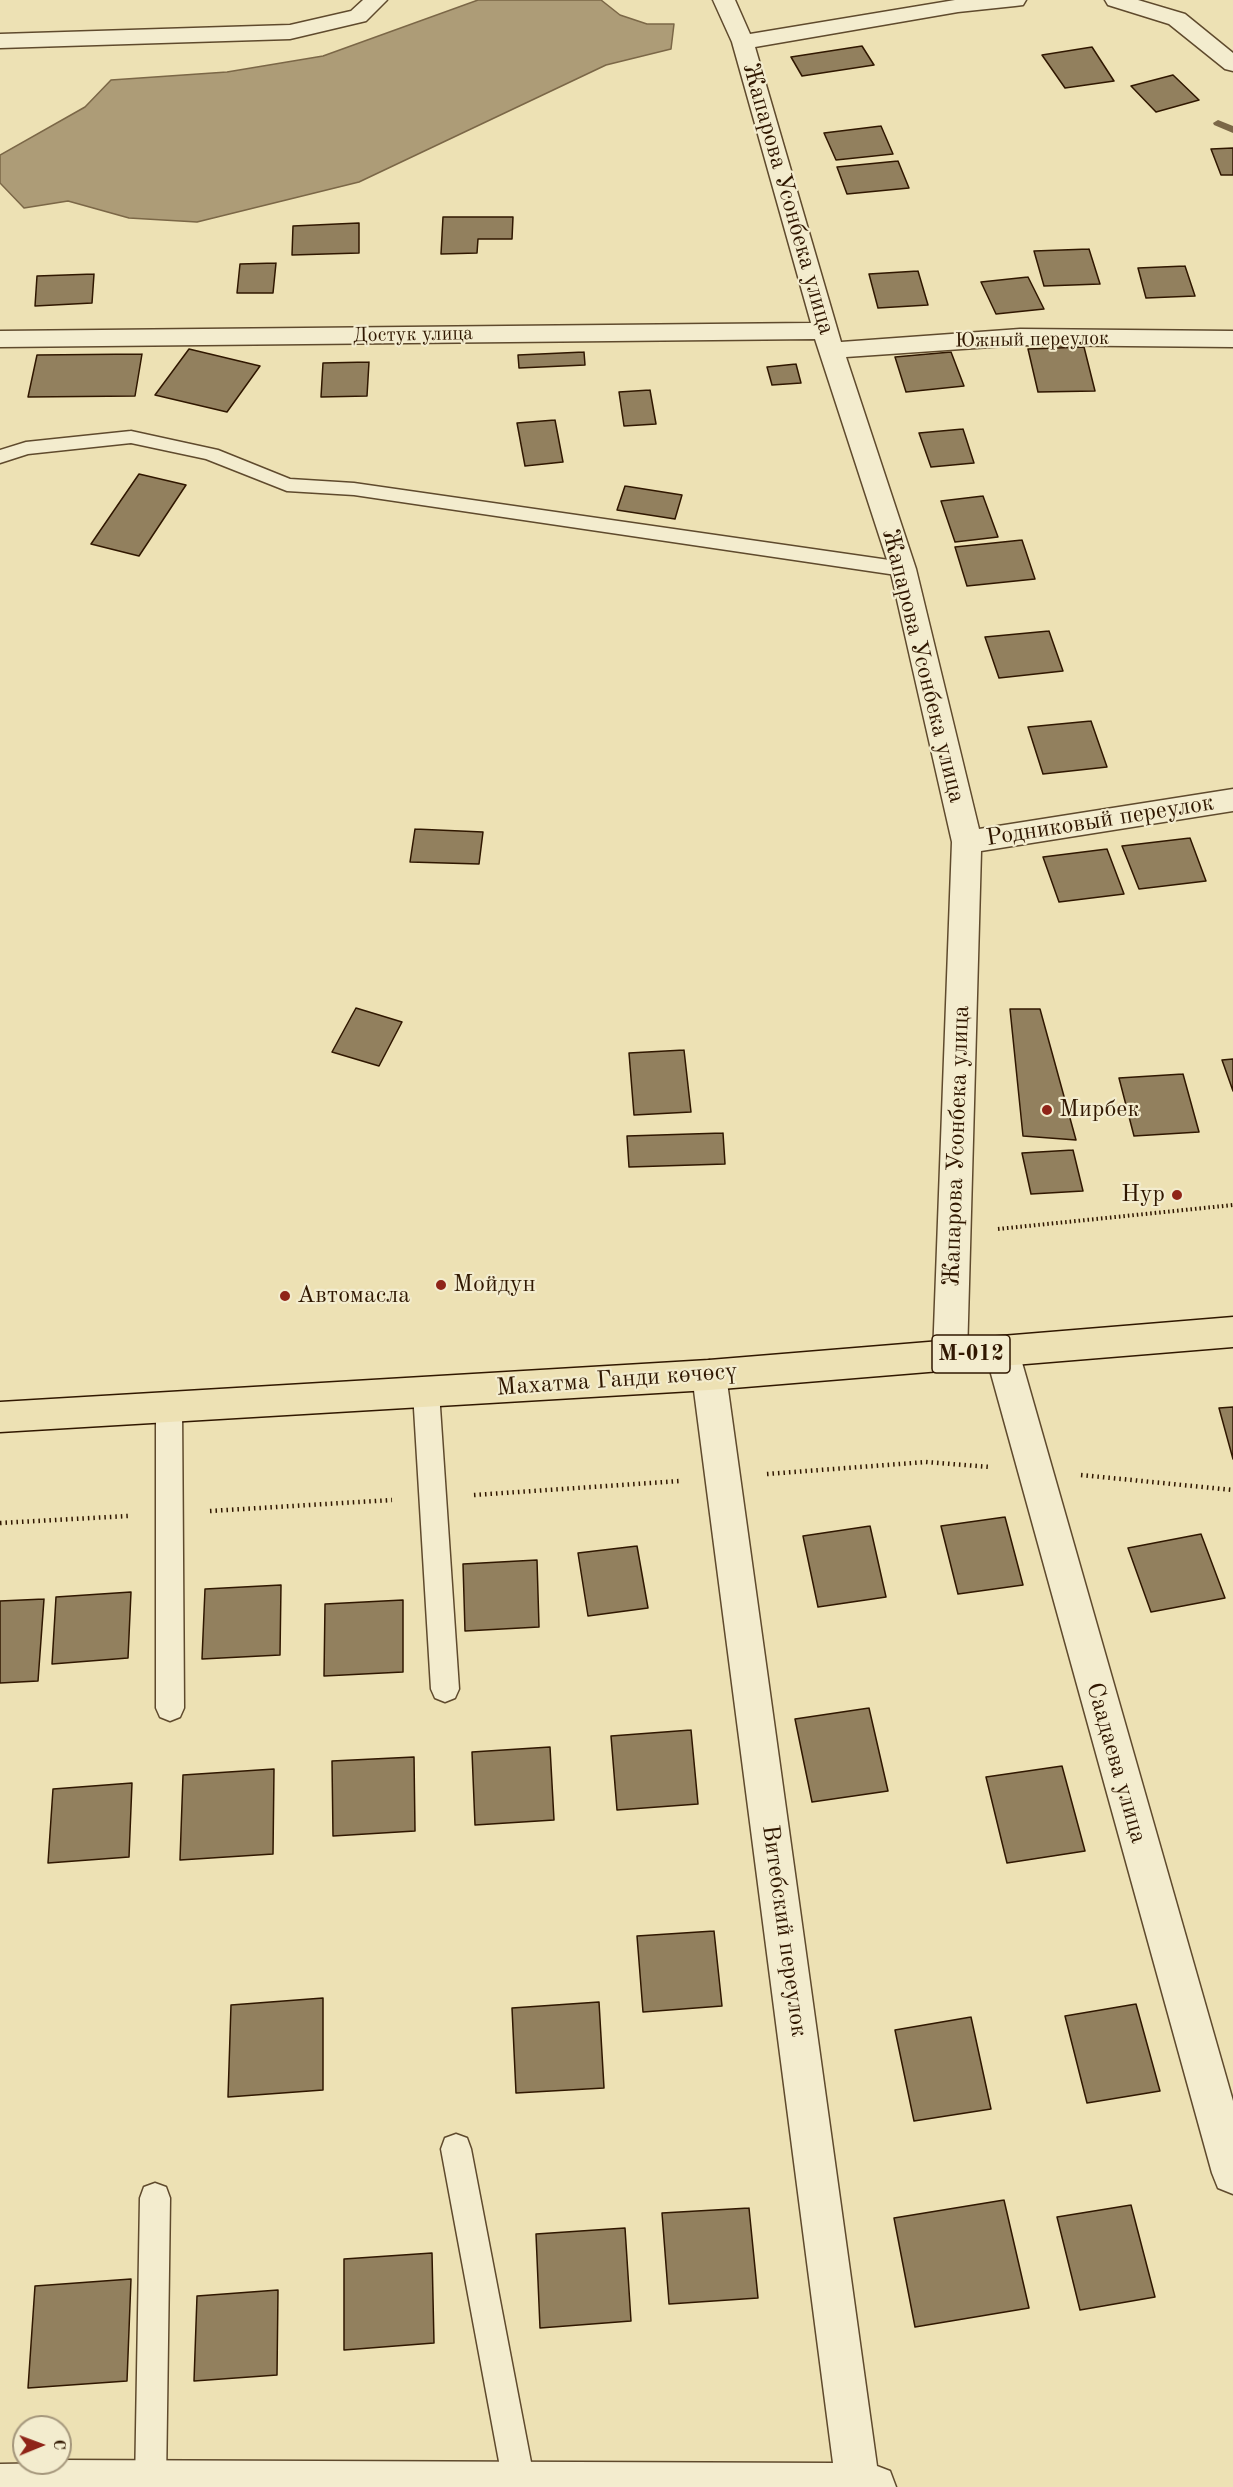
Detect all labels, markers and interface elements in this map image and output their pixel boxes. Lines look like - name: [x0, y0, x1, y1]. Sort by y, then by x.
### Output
- street label: Жапарова Усонбека улица: [735, 60, 841, 338]
- street label: Достук улица: [353, 322, 473, 348]
- street label: Южный переулок: [955, 327, 1109, 353]
- street label: Жапарова Усонбека улица: [875, 526, 971, 806]
- street label: Родниковый переулок: [984, 789, 1216, 853]
- street label: Жапарова Усонбека улица: [938, 1005, 976, 1287]
- place label: Мирбек: [1059, 1096, 1139, 1124]
- marker: Мирбек: [1040, 1103, 1054, 1117]
- place label: Нур: [1121, 1181, 1165, 1209]
- marker: Нур: [1170, 1188, 1184, 1202]
- place label: Мойдун: [453, 1271, 536, 1299]
- marker: Мойдун: [434, 1278, 448, 1292]
- place label: Автомасла: [297, 1282, 410, 1310]
- marker: Автомасла: [278, 1289, 292, 1303]
- road number: М-012: [932, 1335, 1010, 1373]
- street label: Махатма Ганди көчөсү: [495, 1357, 739, 1403]
- street label: Саадаева улица: [1079, 1679, 1153, 1847]
- street label: Витебский переулок: [755, 1823, 813, 2039]
- north arrow: [12, 2415, 72, 2475]
- text: С: [50, 2439, 66, 2450]

